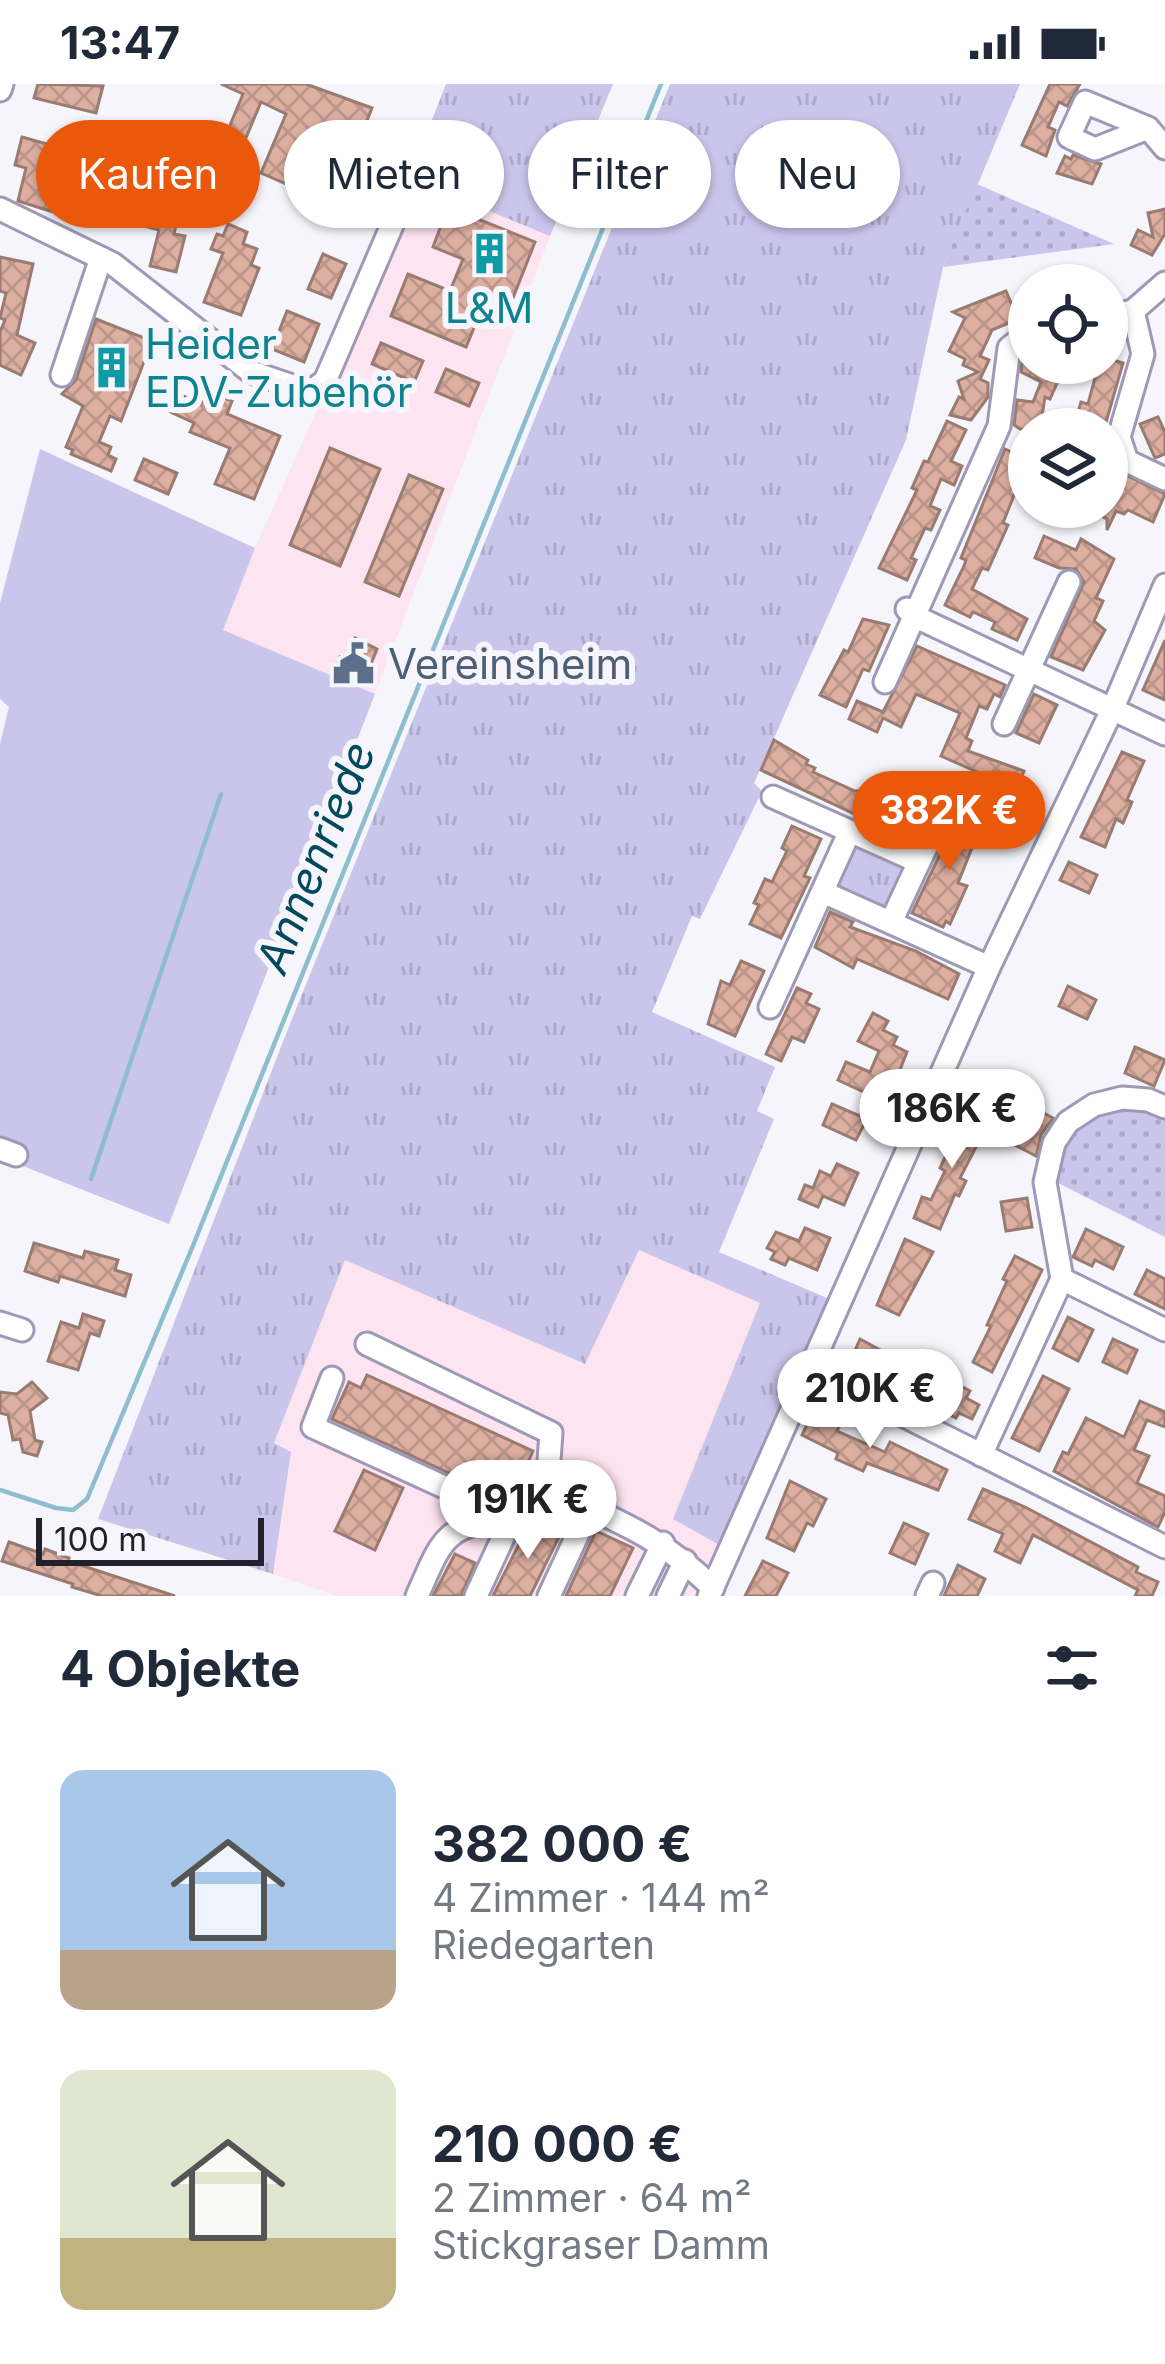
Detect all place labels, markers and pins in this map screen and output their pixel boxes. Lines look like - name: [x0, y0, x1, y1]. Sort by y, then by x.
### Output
- building icon: L&M: [466, 230, 512, 276]
- place label: L&M: [445, 282, 533, 333]
- place label: Heider EDV-Zubehör: [145, 318, 413, 417]
- building icon: Heider EDV-Zubehör: [88, 344, 134, 390]
- place label: Vereinsheim: [388, 638, 632, 689]
- public building icon: Vereinsheim: [331, 640, 377, 686]
- pin: 382K €: [851, 771, 1047, 873]
- pin: 186K €: [854, 1069, 1050, 1171]
- pin: 210K €: [772, 1349, 968, 1451]
- pin: 191K €: [430, 1460, 626, 1562]

